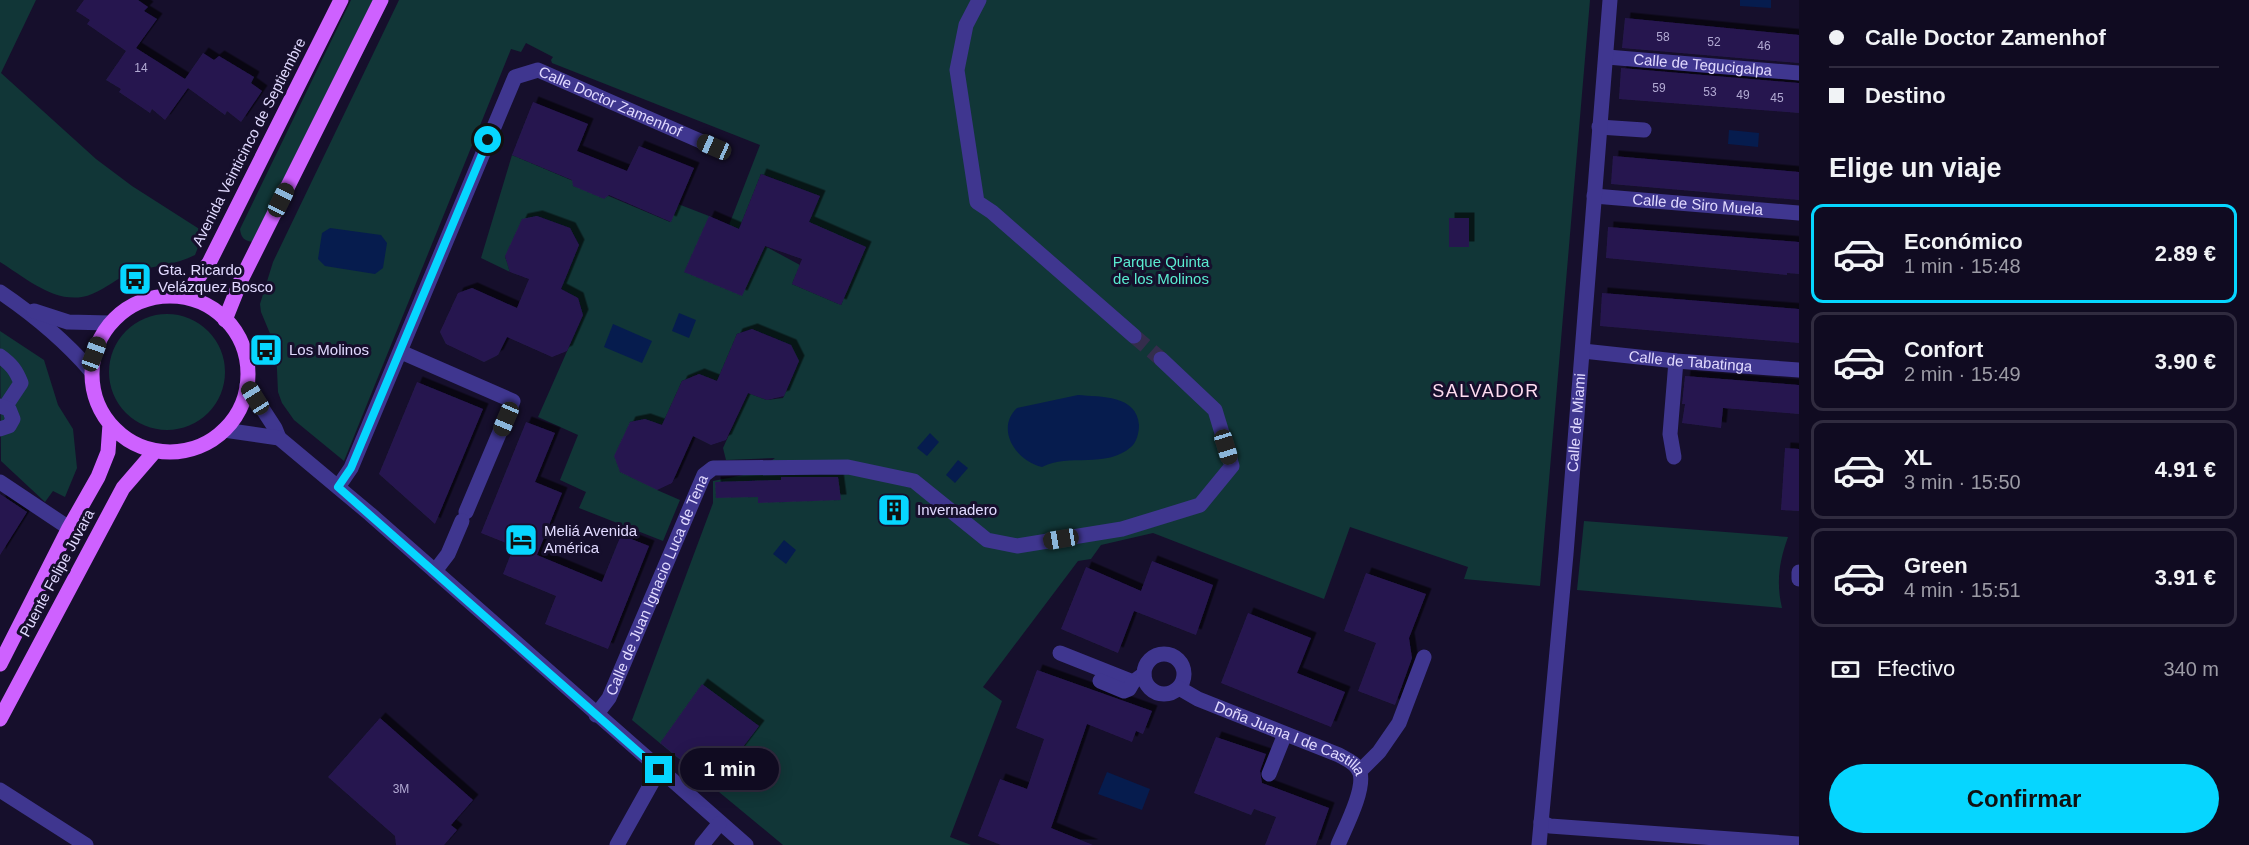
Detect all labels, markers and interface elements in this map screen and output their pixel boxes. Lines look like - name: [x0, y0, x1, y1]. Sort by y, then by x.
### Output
- text: Calle Doctor Zamenhof: [1865, 25, 2106, 50]
- house number: 58: [1656, 30, 1670, 44]
- street label: Avenida Veinticinco de Septiembre: [188, 35, 309, 249]
- house number: 52: [1707, 35, 1721, 49]
- house number: 46: [1757, 39, 1771, 53]
- street label: Calle de Tegucigalpa: [1633, 50, 1773, 79]
- house number: 14: [134, 61, 148, 75]
- street label: Calle Doctor Zamenhof: [536, 62, 685, 140]
- house number: 59: [1652, 81, 1666, 95]
- text: Destino: [1865, 83, 1946, 108]
- house number: 53: [1703, 85, 1717, 99]
- house number: 49: [1736, 88, 1750, 102]
- house number: 45: [1770, 91, 1784, 105]
- route start: [474, 126, 501, 153]
- car: [694, 131, 734, 163]
- text: Elige un viaje: [1829, 153, 2002, 183]
- car: [265, 180, 297, 220]
- street label: Calle de Siro Muela: [1632, 190, 1764, 218]
- icon: car: [1832, 227, 1886, 281]
- text: Económico: [1904, 229, 2023, 254]
- text: 2.89 €: [2155, 241, 2216, 266]
- park label: Parque Quinta de los Molinos: [1113, 253, 1210, 287]
- text: 1 min · 15:48: [1904, 255, 2021, 277]
- bus stop icon: Gta. Ricardo Velázquez Bosco: [117, 261, 153, 297]
- place label: Gta. Ricardo Velázquez Bosco: [158, 261, 273, 295]
- bus stop icon: Los Molinos: [248, 332, 284, 368]
- car: [79, 334, 109, 374]
- icon: car: [1832, 335, 1886, 389]
- text: Confort: [1904, 337, 1983, 362]
- place label: Los Molinos: [289, 341, 369, 358]
- street label: Calle de Tabatinga: [1628, 347, 1754, 375]
- text: 3.90 €: [2155, 349, 2216, 374]
- text: 2 min · 15:49: [1904, 363, 2021, 385]
- street label: Calle de Miami: [1564, 372, 1588, 473]
- car: [238, 378, 272, 418]
- district label: SALVADOR: [1432, 381, 1540, 401]
- car: [491, 399, 521, 439]
- car: [1212, 427, 1240, 467]
- icon: car: [1832, 443, 1886, 497]
- text: XL: [1904, 445, 1932, 470]
- text: 4.91 €: [2155, 457, 2216, 482]
- street label: Calle de Juan Ignacio Luca de Tena: [602, 471, 711, 698]
- text: 3 min · 15:50: [1904, 471, 2021, 493]
- building icon: Invernadero: [876, 492, 912, 528]
- place label: Invernadero: [917, 501, 997, 518]
- street label: Puente Felipe Juvara: [16, 506, 98, 639]
- hotel icon: Meliá Avenida América: [503, 522, 539, 558]
- place label: Meliá Avenida América: [544, 522, 638, 556]
- car: [1042, 527, 1080, 551]
- icon: car: [1832, 551, 1886, 605]
- text: Green: [1904, 553, 1968, 578]
- text: 3.91 €: [2155, 565, 2216, 590]
- text: 4 min · 15:51: [1904, 579, 2021, 601]
- icon: cash: [1829, 653, 1862, 686]
- text: Efectivo: [1877, 656, 1955, 681]
- text: 340 m: [2163, 658, 2219, 680]
- street label: Doña Juana I de Castilla: [1212, 697, 1369, 778]
- callout: 1 min: [680, 749, 779, 791]
- route end: [645, 756, 672, 783]
- text: 1 min: [703, 758, 756, 780]
- button: Confirmar: [1829, 764, 2219, 833]
- house number: 3M: [393, 782, 409, 796]

